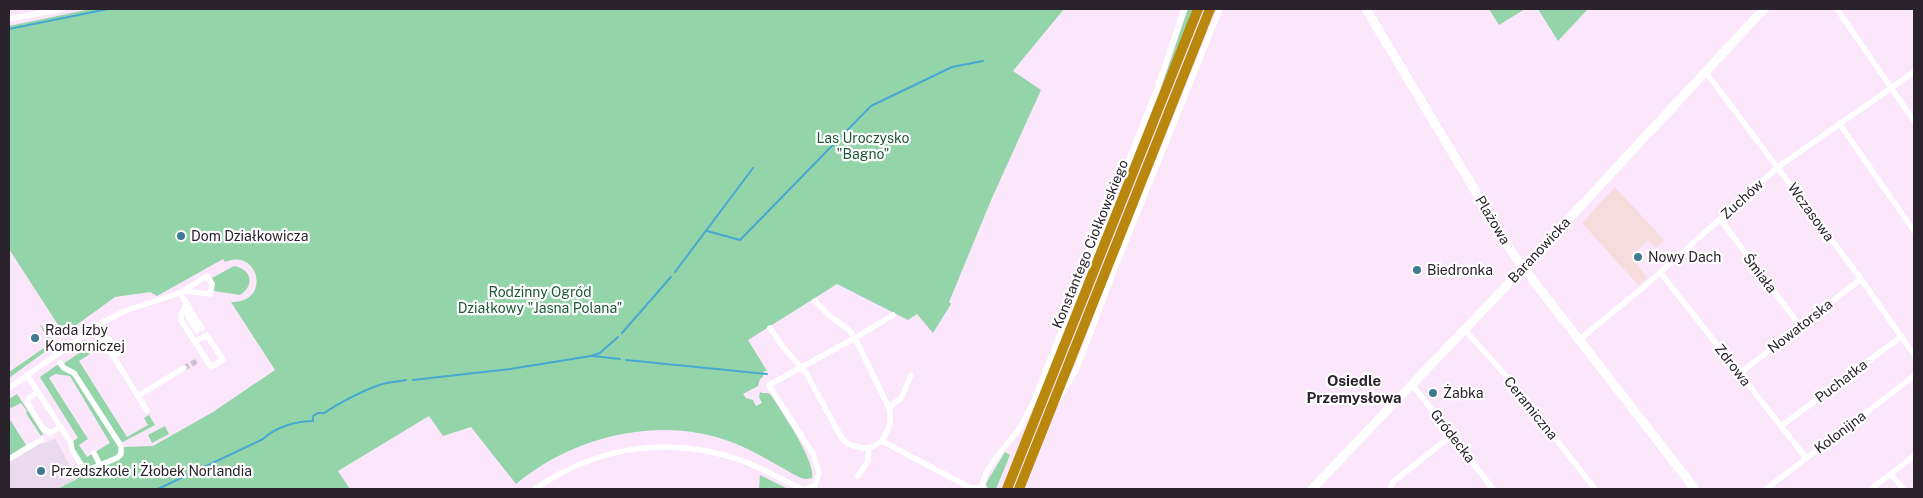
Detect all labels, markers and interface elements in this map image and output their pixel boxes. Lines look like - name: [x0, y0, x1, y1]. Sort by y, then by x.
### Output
- park label: Las Uroczysko "Bagno": [817, 130, 910, 162]
- street label: Konstantego Ciołkowskiego: [1049, 157, 1131, 331]
- street label: Zuchów: [1718, 176, 1766, 222]
- street label: Wczasowa: [1785, 180, 1837, 244]
- street label: Plażowa: [1472, 193, 1514, 247]
- street label: Baranowicka: [1505, 214, 1573, 286]
- place label: Dom Działkowicza: [191, 228, 308, 244]
- marker: Dom Działkowicza: [175, 230, 187, 242]
- place label: Nowy Dach: [1648, 249, 1721, 265]
- street label: Śmiała: [1740, 249, 1782, 296]
- marker: Nowy Dach: [1632, 251, 1644, 263]
- place label: Biedronka: [1427, 262, 1493, 278]
- marker: Biedronka: [1411, 264, 1423, 276]
- park label: Rodzinny Ogród Działkowy "Jasna Polana": [458, 284, 622, 316]
- street label: Nowatorska: [1765, 296, 1835, 356]
- place label: Rada Izby Komorniczej: [45, 322, 125, 354]
- marker: Rada Izby Komorniczej: [29, 332, 41, 344]
- street label: Zdrowa: [1712, 341, 1754, 389]
- street label: Puchatka: [1812, 356, 1870, 406]
- district label: Osiedle Przemysłowa: [1307, 372, 1401, 406]
- street label: Ceramiczna: [1501, 373, 1561, 443]
- place label: Żabka: [1443, 383, 1484, 401]
- marker: Żabka: [1427, 387, 1439, 399]
- street label: Gródecka: [1427, 406, 1479, 466]
- street label: Kolonijna: [1811, 408, 1869, 456]
- place label: Przedszkole i Żłobek Norlandia: [51, 461, 252, 479]
- marker: Przedszkole i Żłobek Norlandia: [35, 465, 47, 477]

